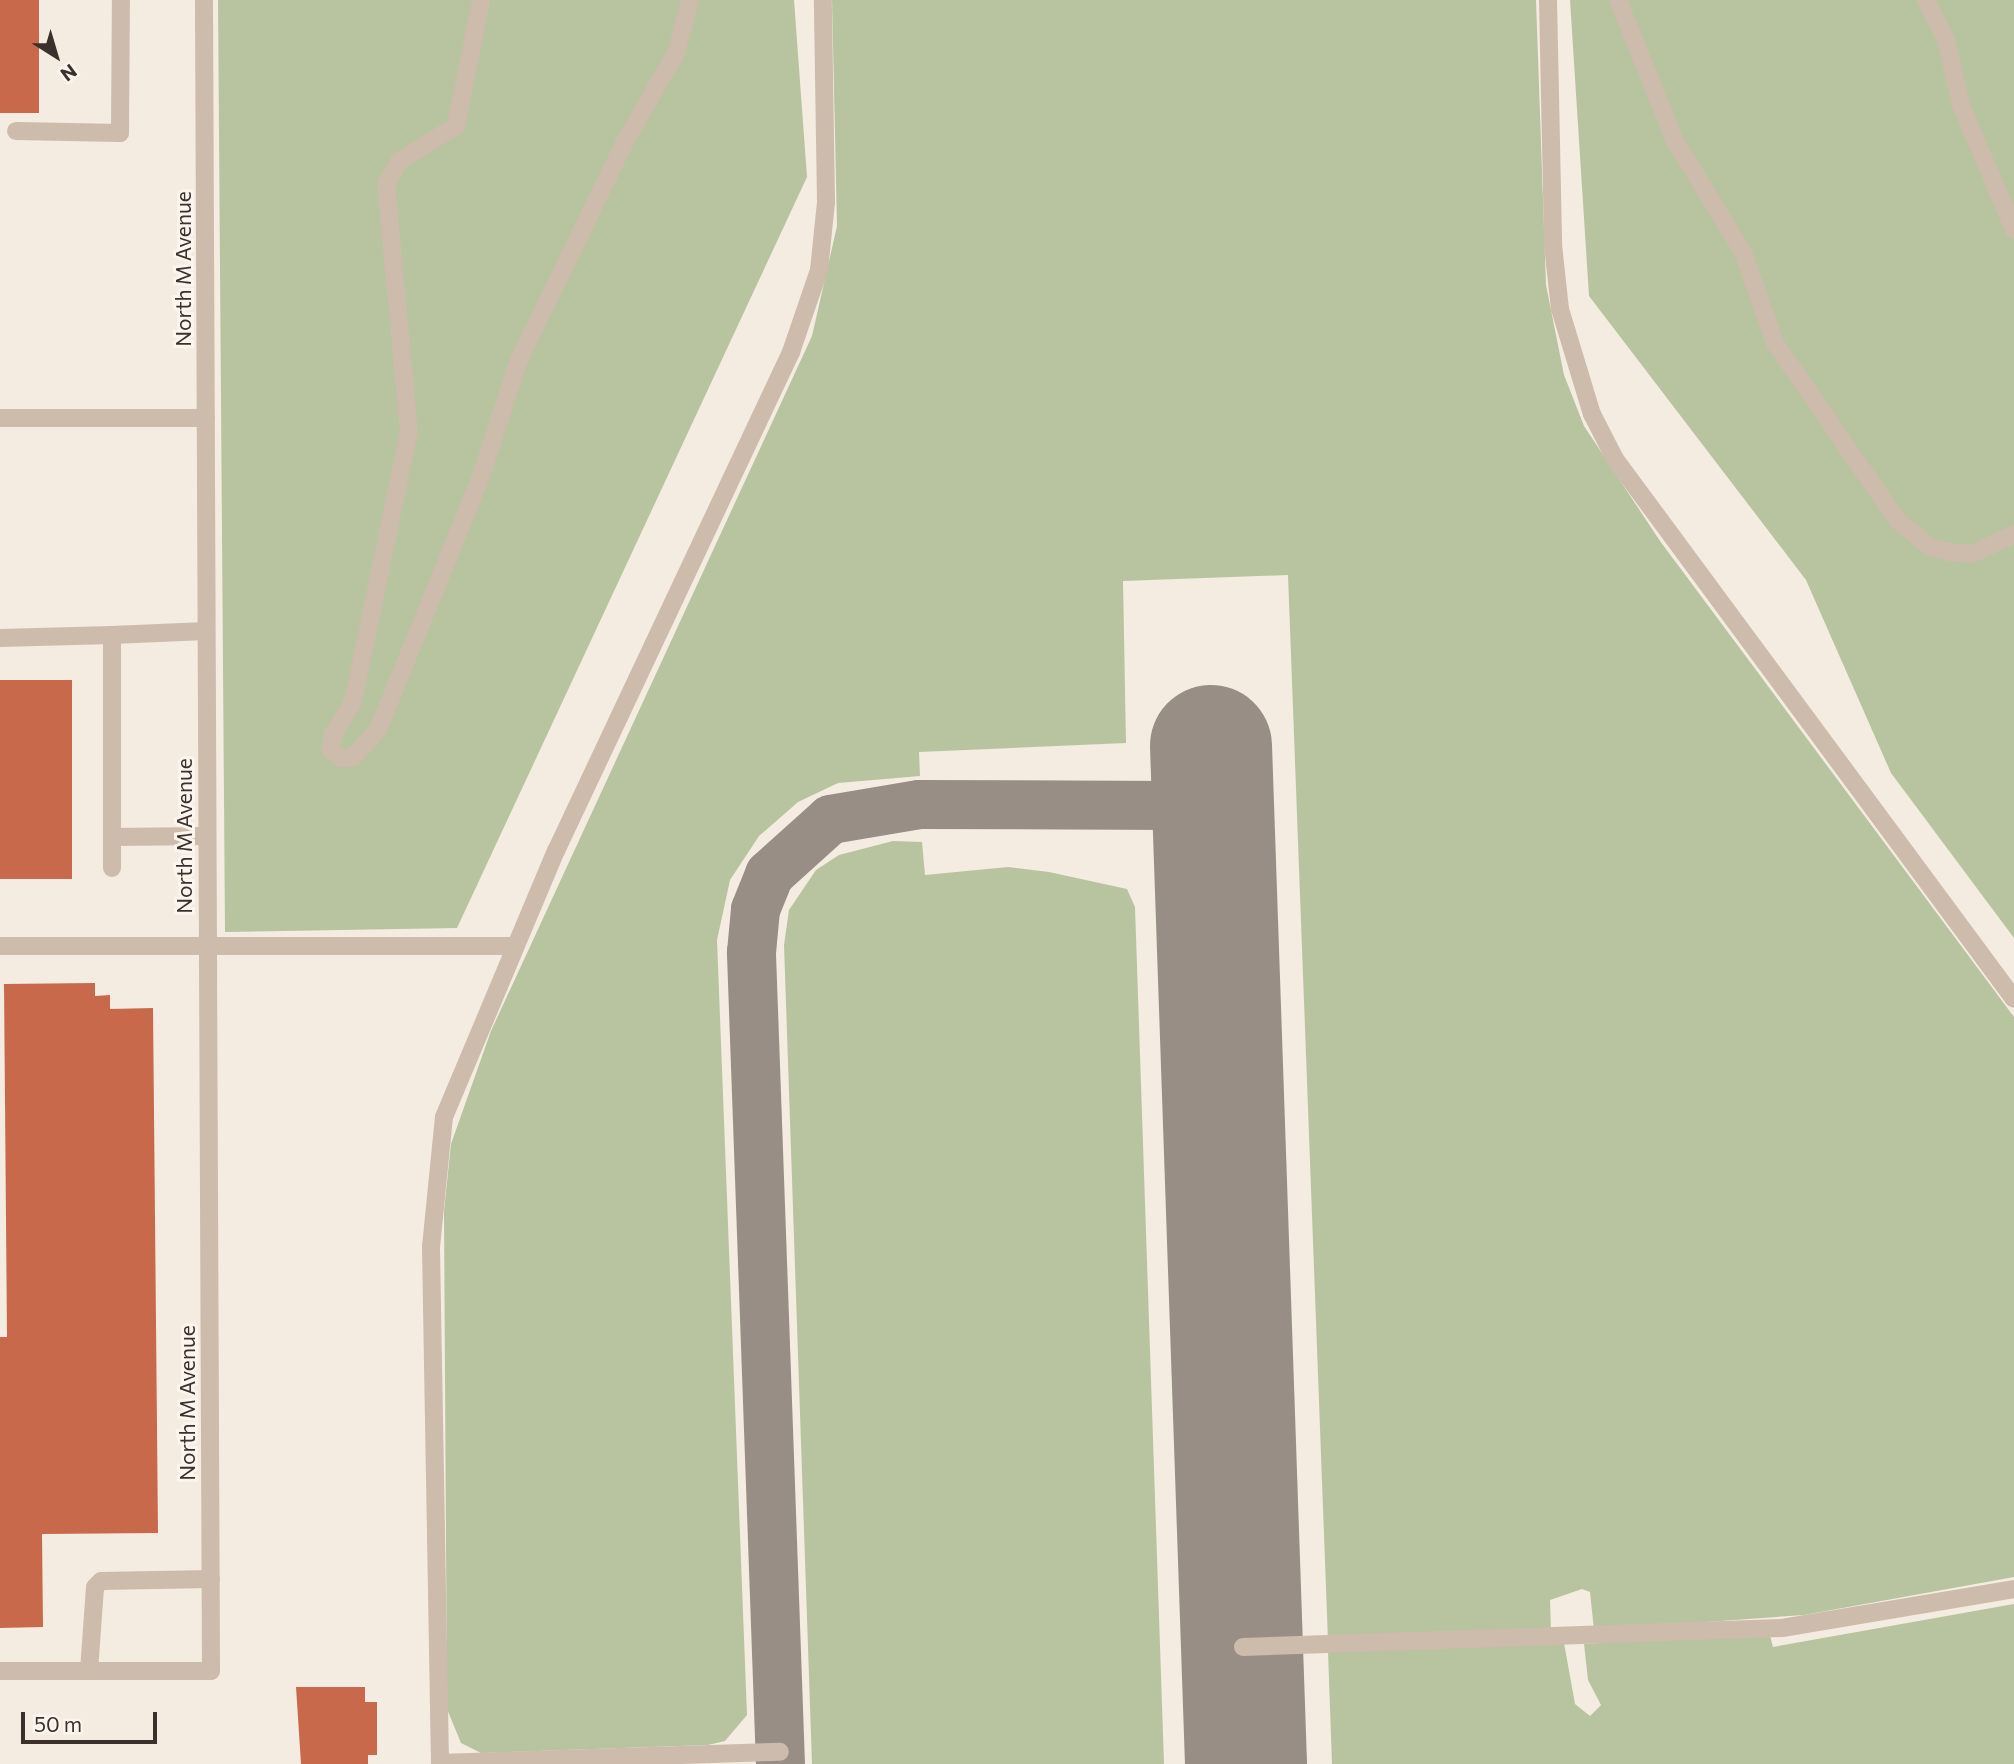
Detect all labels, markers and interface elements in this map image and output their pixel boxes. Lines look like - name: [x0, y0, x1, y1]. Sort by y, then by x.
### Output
- north arrow: [21, 21, 91, 91]
- text: N: [56, 60, 82, 87]
- street label: North M Avenue: [170, 191, 196, 347]
- street label: North M Avenue: [171, 758, 197, 914]
- street label: North M Avenue: [174, 1325, 200, 1481]
- scale bar: [24, 1698, 161, 1742]
- text: 50 m: [34, 1711, 82, 1736]

